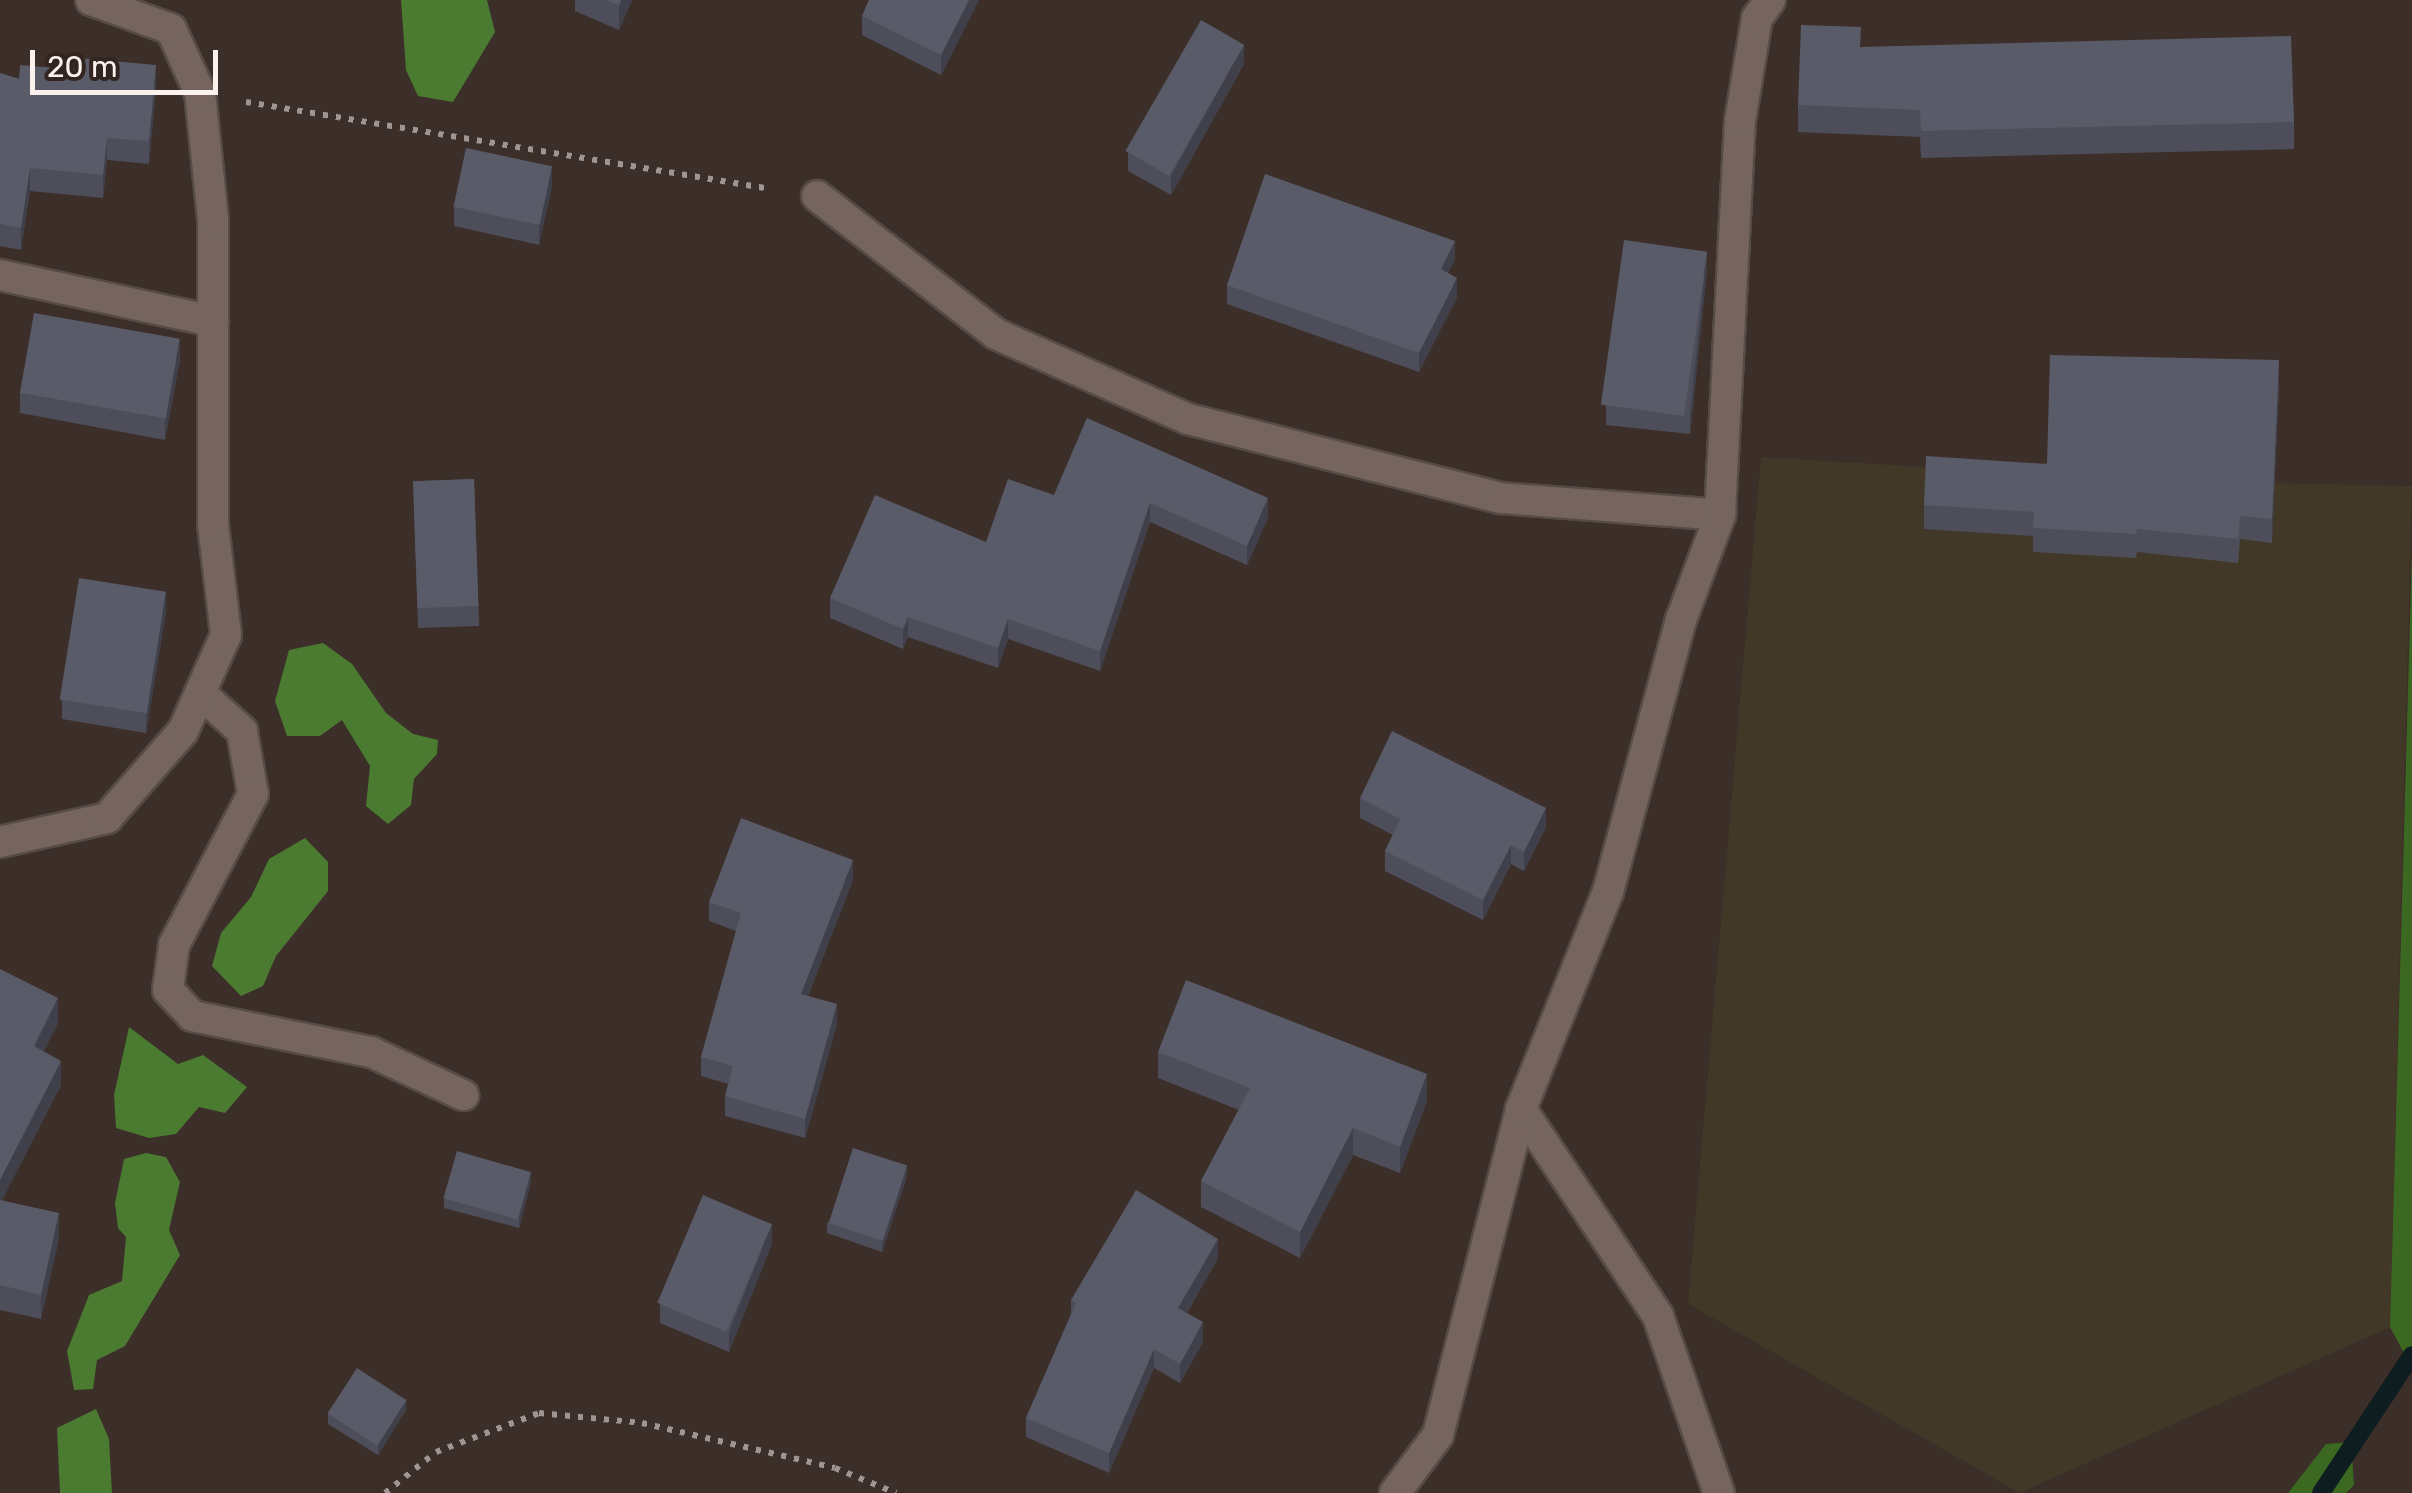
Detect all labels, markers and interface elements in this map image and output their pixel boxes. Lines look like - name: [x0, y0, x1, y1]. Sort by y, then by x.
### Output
- scale bar: [35, 30, 222, 92]
- text: 20 m: [47, 49, 118, 85]

